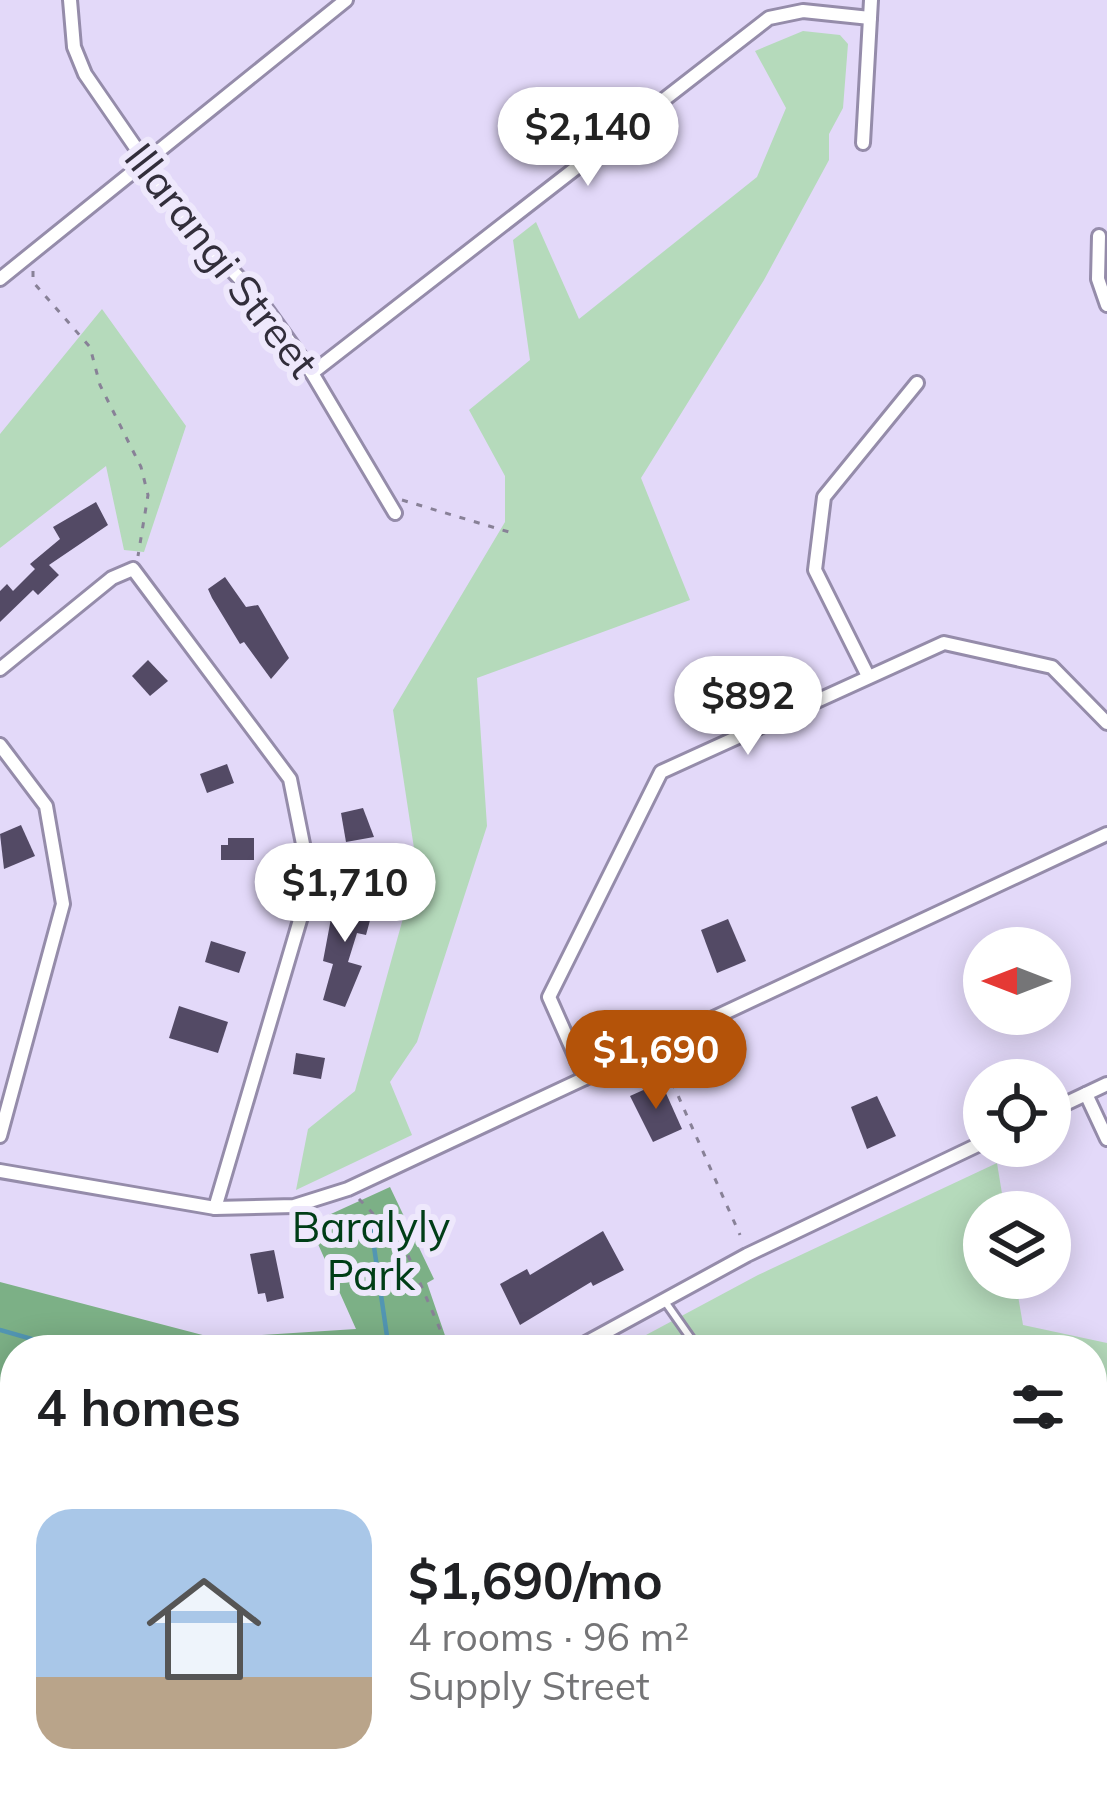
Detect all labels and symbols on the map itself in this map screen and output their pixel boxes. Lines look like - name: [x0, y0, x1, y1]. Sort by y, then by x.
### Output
- pin: $2,140: [490, 87, 686, 189]
- street label: Illarangi Street: [114, 132, 330, 388]
- pin: $892: [677, 656, 819, 758]
- pin: $1,710: [247, 843, 443, 945]
- north arrow: [963, 927, 1071, 1035]
- pin: $1,690: [558, 1010, 754, 1112]
- park label: Baralyly Park: [292, 1200, 450, 1301]

